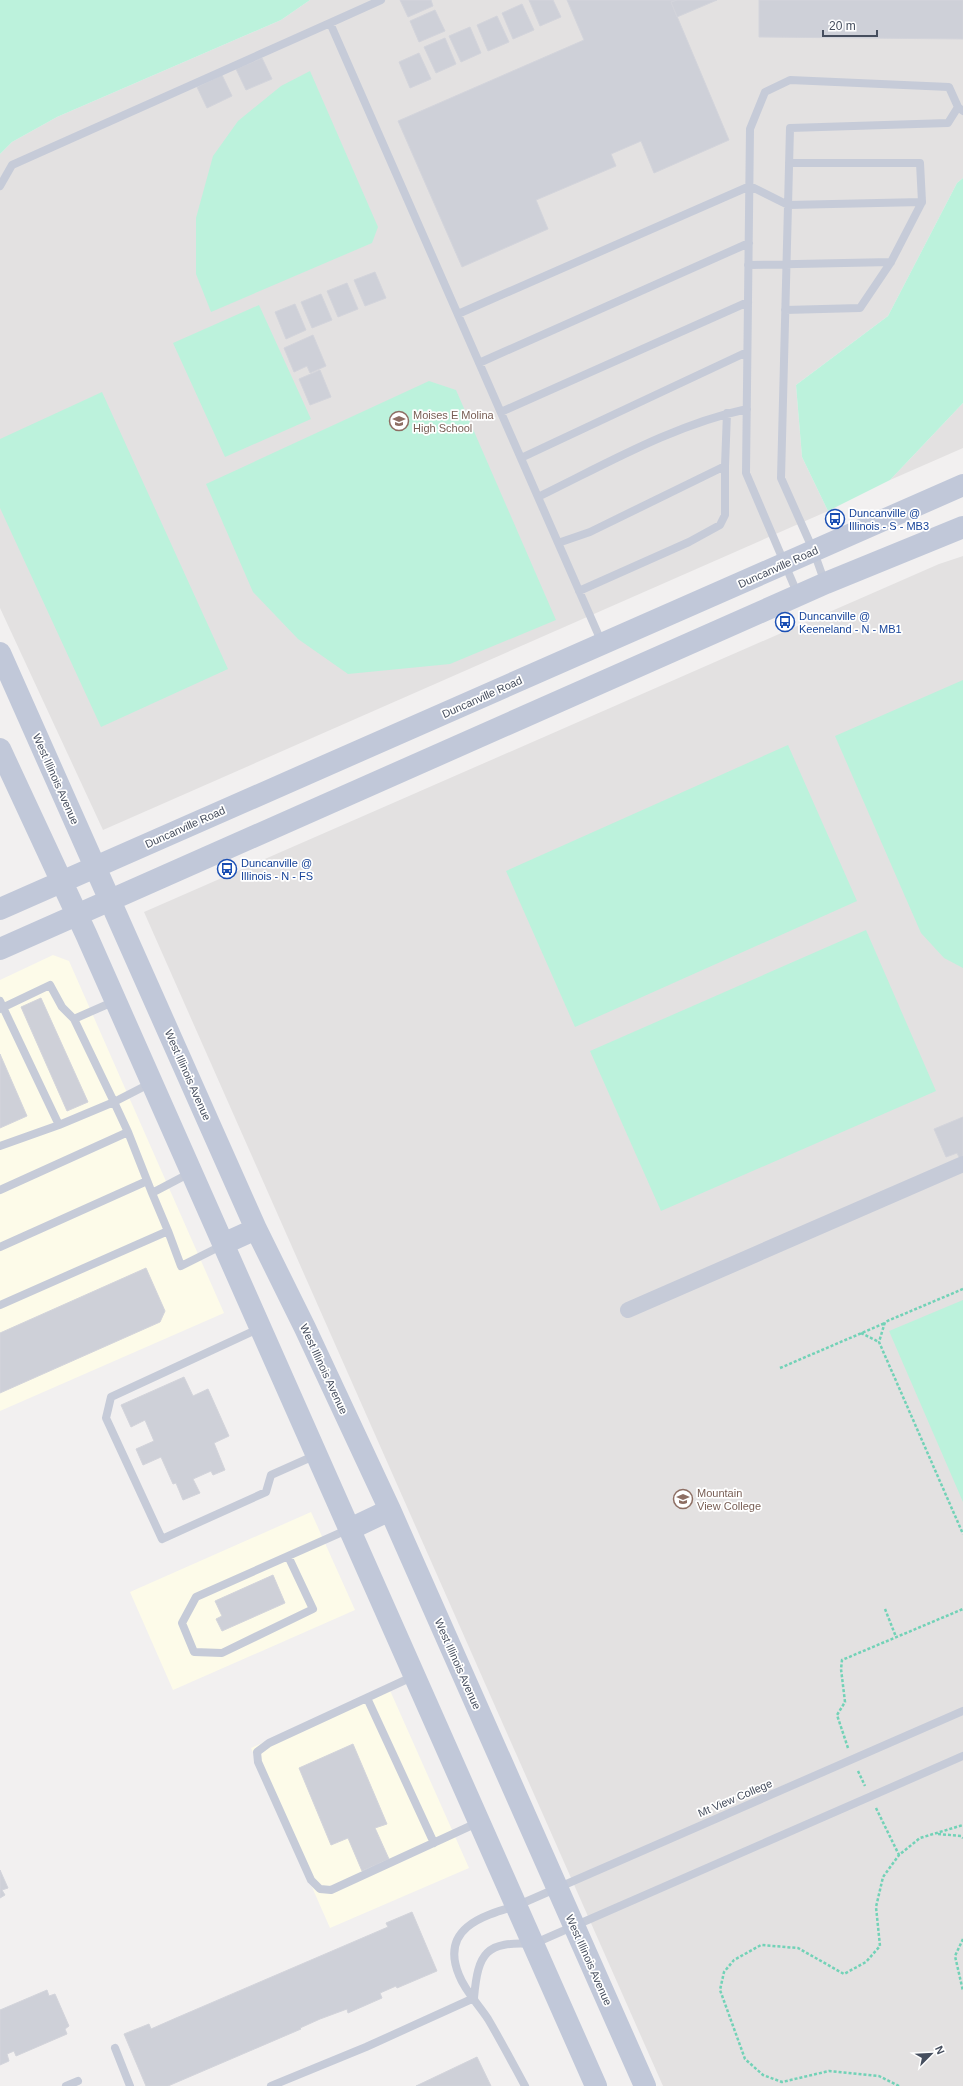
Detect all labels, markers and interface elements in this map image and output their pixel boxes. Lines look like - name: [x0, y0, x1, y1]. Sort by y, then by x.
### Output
- scale bar: [823, 12, 877, 38]
- text: 20 m: [829, 19, 856, 33]
- place label: Moises E Molina High School: [413, 409, 495, 434]
- school or university icon: Moises E Molina High School: [388, 410, 410, 432]
- place label: Duncanville @ Illinois - S - MB3: [849, 507, 929, 532]
- bus stop icon: Duncanville @ Illinois - S - MB3: [824, 508, 846, 530]
- street label: Duncanville Road: [736, 544, 820, 590]
- place label: Duncanville @ Keeneland - N - MB1: [799, 610, 902, 635]
- bus stop icon: Duncanville @ Keeneland - N - MB1: [774, 611, 796, 633]
- street label: Duncanville Road: [440, 674, 524, 720]
- street label: West Illinois Avenue: [31, 732, 81, 826]
- street label: Duncanville Road: [143, 804, 227, 850]
- place label: Duncanville @ Illinois - N - FS: [241, 857, 313, 882]
- bus stop icon: Duncanville @ Illinois - N - FS: [216, 858, 238, 880]
- street label: West Illinois Avenue: [163, 1028, 213, 1122]
- street label: West Illinois Avenue: [298, 1322, 350, 1416]
- place label: Mountain View College: [697, 1487, 761, 1512]
- school or university icon: Mountain View College: [672, 1488, 694, 1510]
- street label: West Illinois Avenue: [433, 1617, 483, 1711]
- street label: Mt View College: [696, 1777, 774, 1819]
- street label: West Illinois Avenue: [564, 1913, 614, 2007]
- north arrow: [911, 2034, 951, 2074]
- text: N: [933, 2044, 947, 2056]

